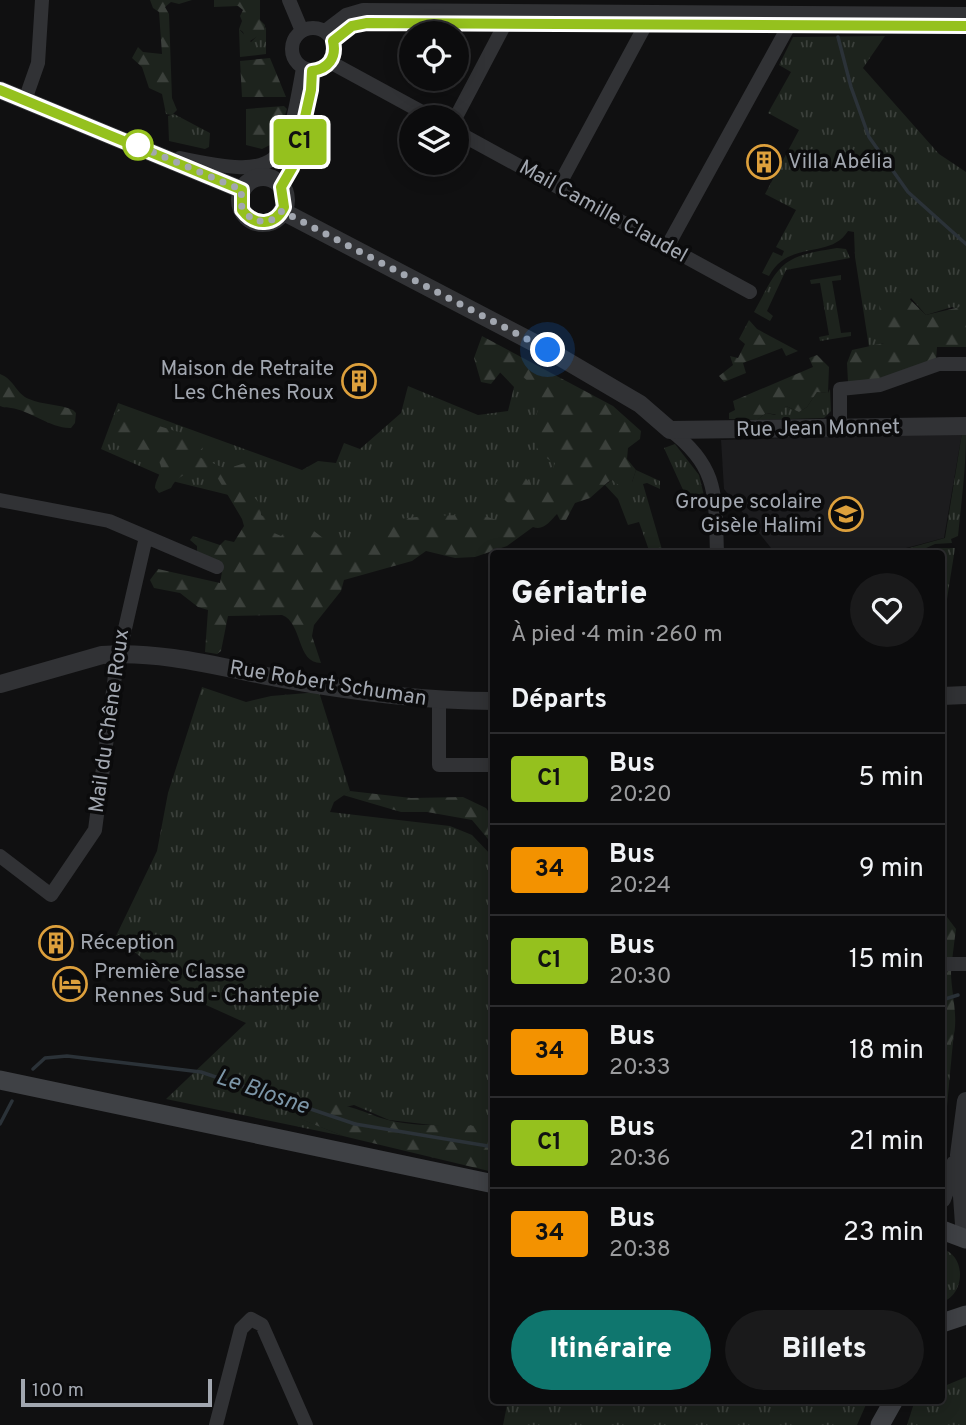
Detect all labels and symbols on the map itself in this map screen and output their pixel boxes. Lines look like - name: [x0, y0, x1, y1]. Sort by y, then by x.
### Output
- line badge: C1: [268, 119, 332, 165]
- unlabelled marker: [123, 130, 153, 160]
- building icon: Villa Abélia: [745, 143, 783, 181]
- place label: Villa Abélia: [788, 149, 893, 176]
- street label: Mail Camille Claudel: [514, 154, 692, 270]
- your location: [530, 332, 565, 367]
- place label: Maison de Retraite Les Chênes Roux: [161, 356, 334, 407]
- building icon: Maison de Retraite Les Chênes Roux: [340, 362, 378, 400]
- street label: Rue Jean Monnet: [736, 414, 900, 444]
- place label: Groupe scolaire Gisèle Halimi: [675, 489, 822, 540]
- school or university icon: Groupe scolaire Gisèle Halimi: [827, 495, 865, 533]
- street label: Mail du Chêne Roux: [84, 627, 136, 815]
- street label: Rue Robert Schuman: [227, 655, 429, 713]
- building icon: Réception: [37, 924, 75, 962]
- place label: Réception: [80, 930, 175, 957]
- place label: Première Classe Rennes Sud - Chantepie: [94, 959, 319, 1010]
- hotel icon: Première Classe Rennes Sud - Chantepie: [51, 965, 89, 1003]
- water label: Le Blosne: [212, 1064, 313, 1123]
- scale bar: [21, 1376, 212, 1408]

